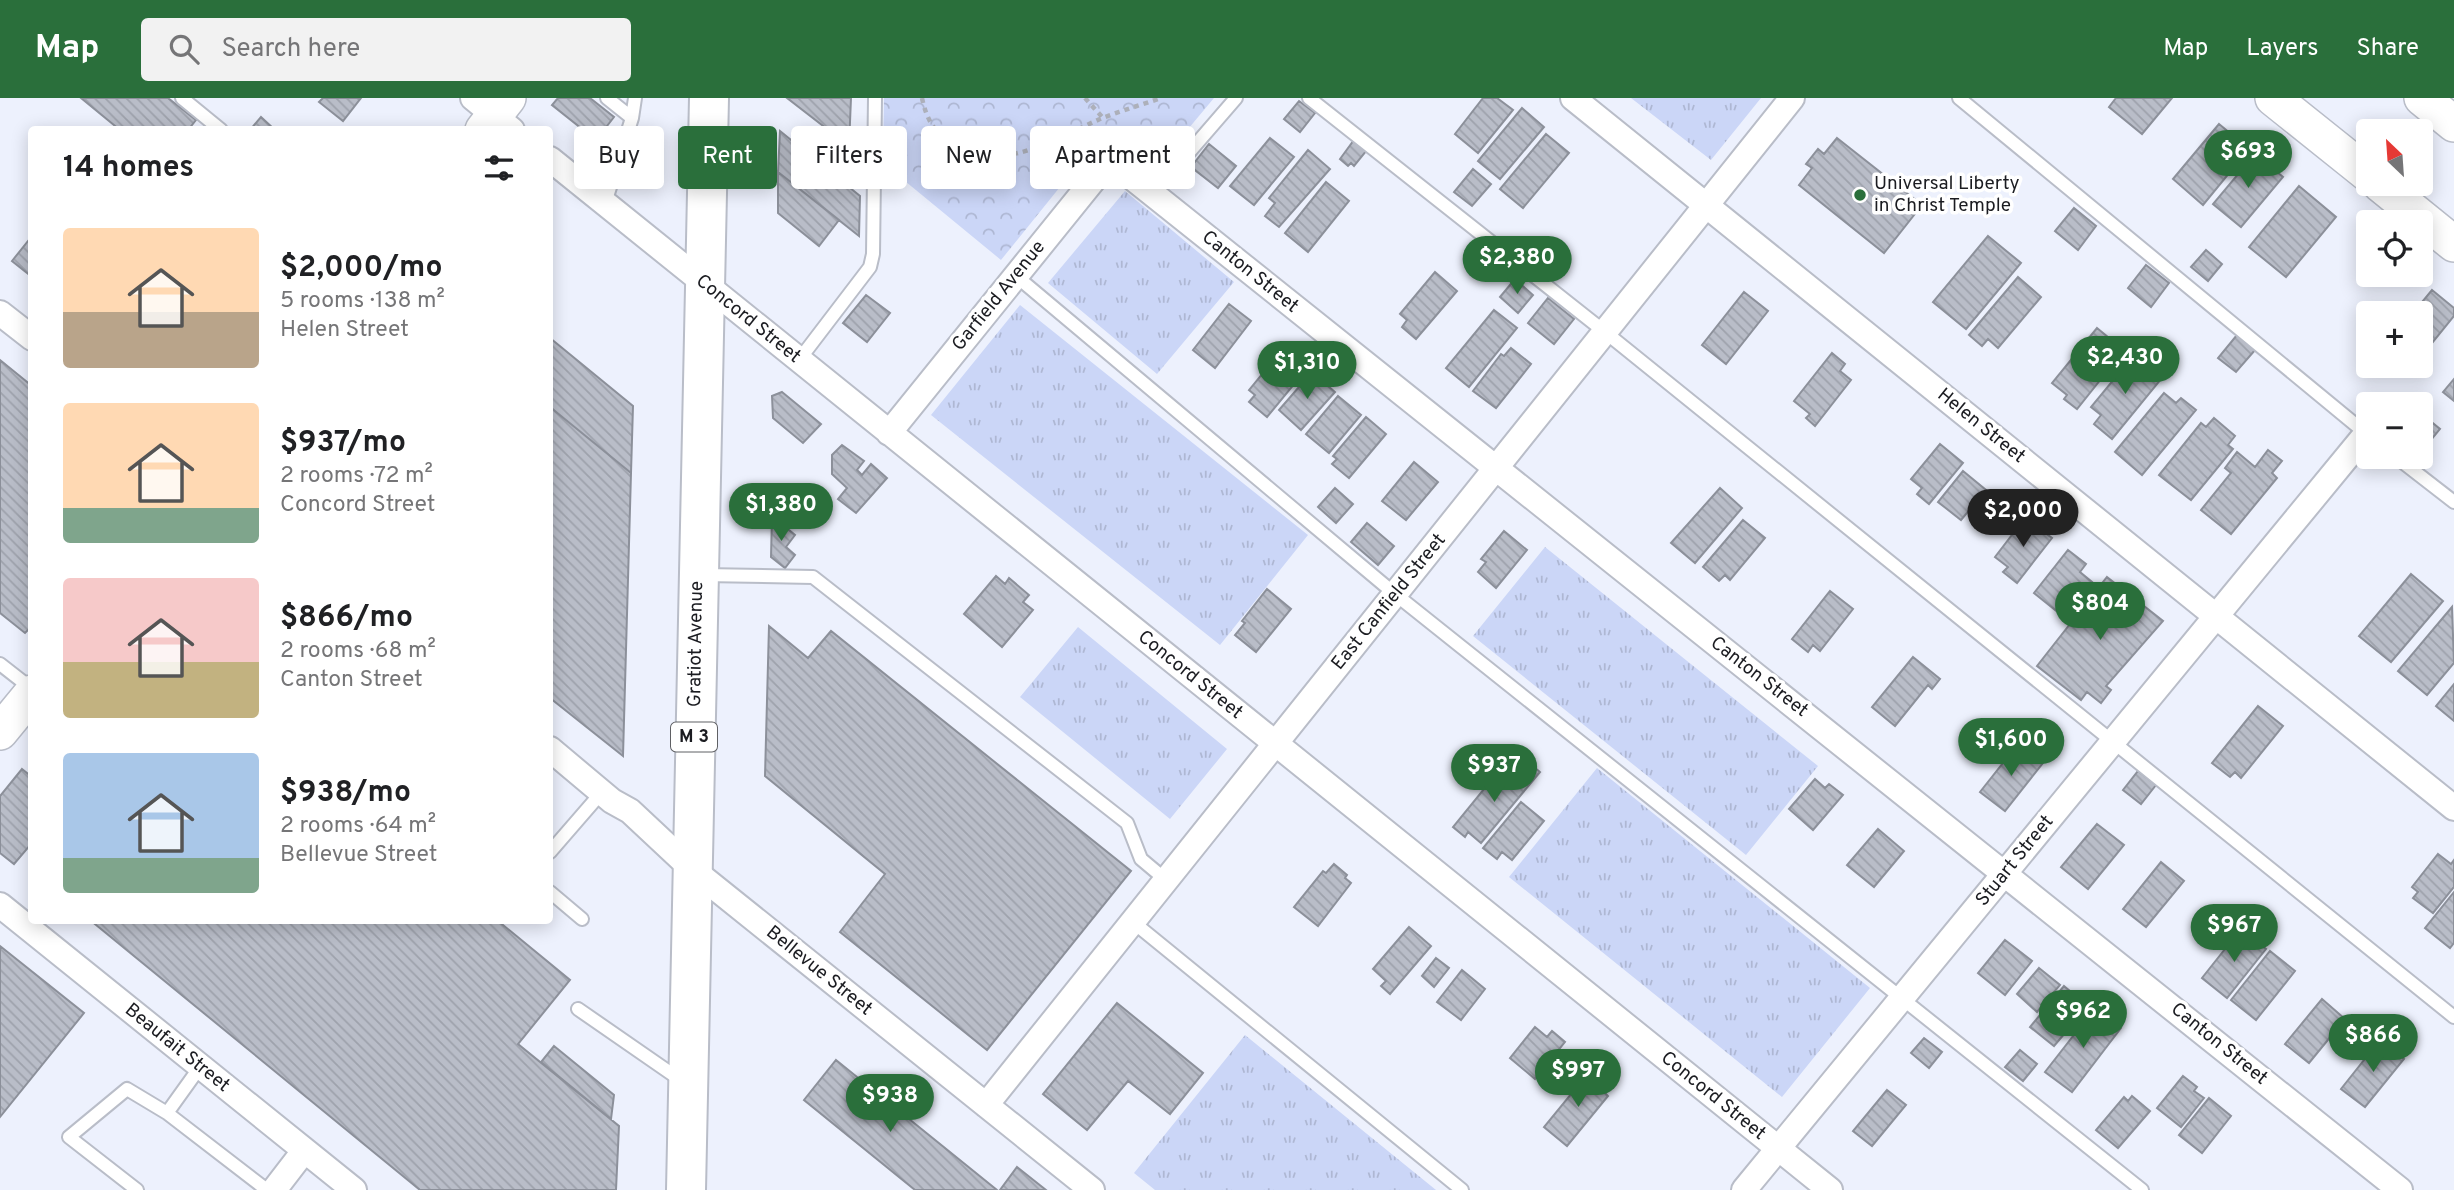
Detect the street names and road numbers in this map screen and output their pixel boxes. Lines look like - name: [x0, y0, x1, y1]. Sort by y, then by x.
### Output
- street label: Canton Street: [1197, 226, 1303, 318]
- street label: Garfield Avenue: [947, 236, 1051, 356]
- street label: Concord Street: [691, 269, 805, 369]
- street label: Helen Street: [1932, 383, 2030, 469]
- street label: East Canfield Street: [1327, 529, 1451, 675]
- street label: Gratiot Avenue: [683, 581, 709, 707]
- street label: Concord Street: [1133, 625, 1247, 725]
- street label: Canton Street: [1705, 631, 1813, 723]
- road number: M 3: [671, 722, 717, 752]
- street label: Stuart Street: [1971, 810, 2059, 912]
- street label: Bellevue Street: [761, 921, 877, 1021]
- street label: Beaufait Street: [120, 998, 234, 1098]
- street label: Canton Street: [2166, 998, 2272, 1090]
- street label: Concord Street: [1656, 1046, 1770, 1146]

